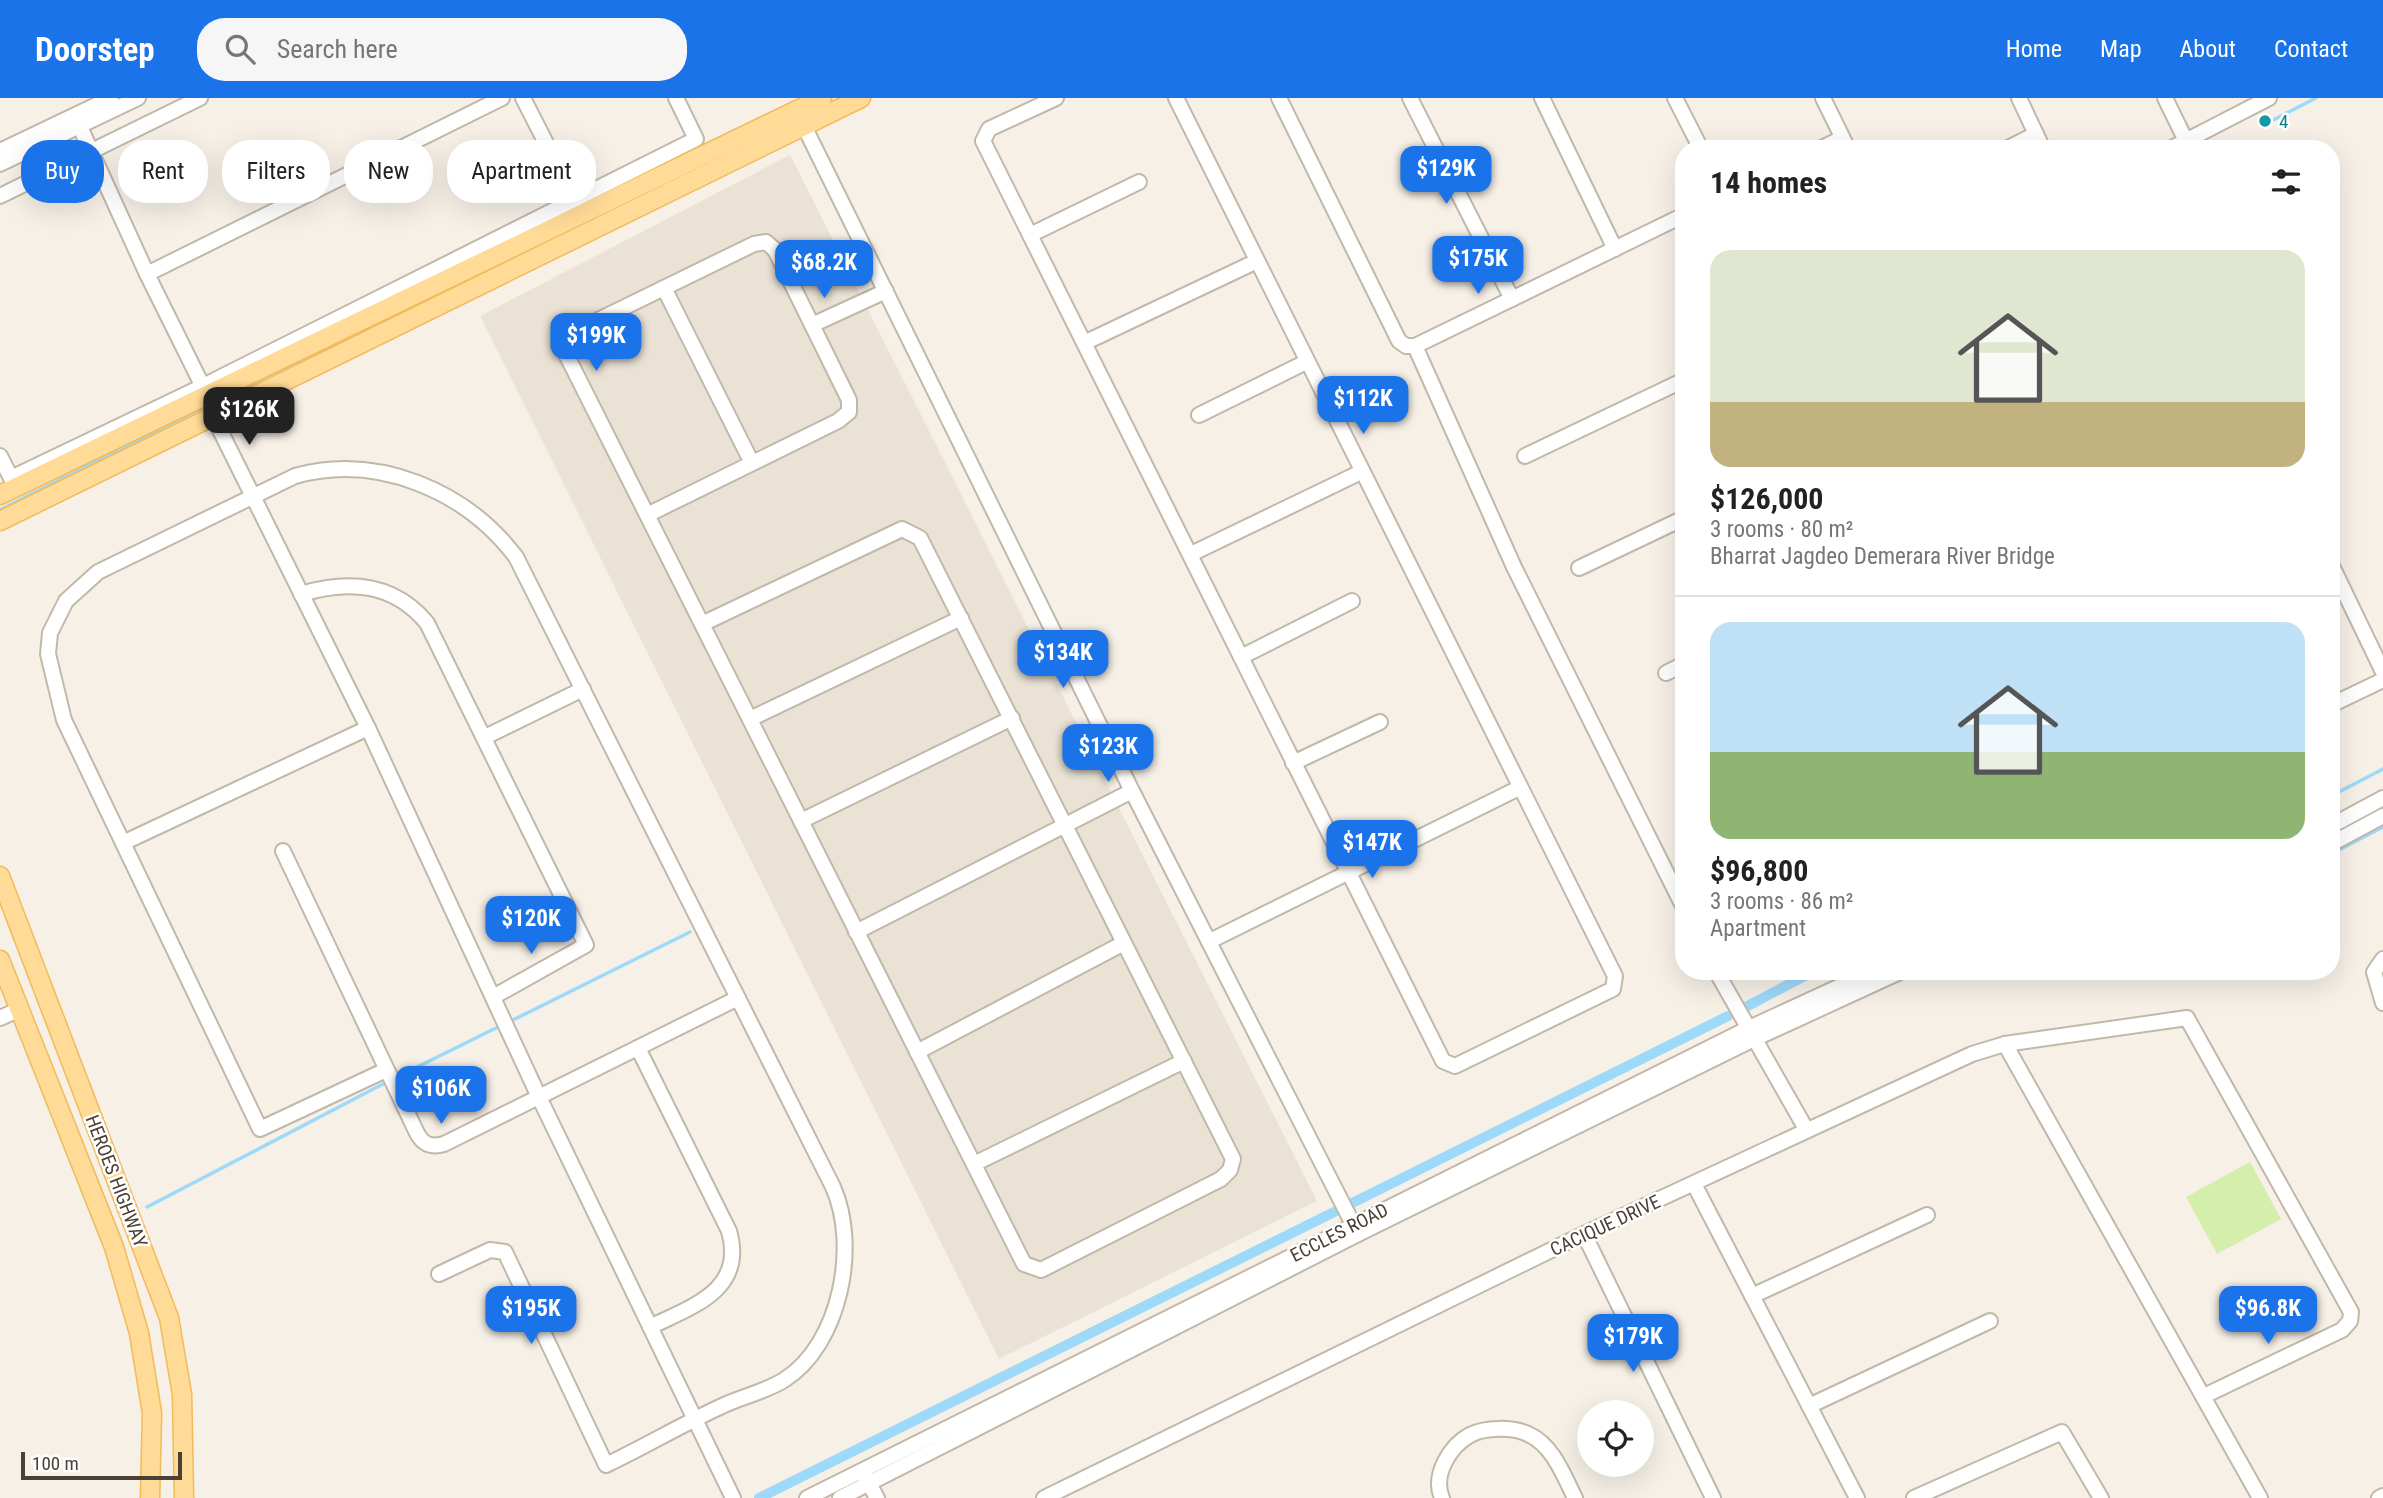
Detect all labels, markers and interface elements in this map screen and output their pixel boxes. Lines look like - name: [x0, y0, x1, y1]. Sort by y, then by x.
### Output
- search box: [197, 18, 687, 81]
- text: Doorstep: [35, 30, 155, 69]
- icon: search: [221, 30, 259, 68]
- text: Search here: [277, 34, 398, 64]
- text: Home: [2006, 35, 2062, 63]
- text: Map: [2100, 35, 2142, 63]
- text: About: [2180, 35, 2236, 63]
- text: Contact: [2274, 35, 2348, 63]
- place label: 4: [2279, 110, 2288, 133]
- marker: 4: [2257, 113, 2273, 129]
- chip: Buy: [21, 140, 104, 203]
- chip: Rent: [118, 140, 208, 203]
- chip: Filters: [222, 140, 330, 203]
- chip: New: [344, 140, 433, 203]
- chip: Apartment: [447, 140, 596, 203]
- pin: $129K: [1397, 146, 1495, 206]
- text: $129K: [1416, 155, 1476, 182]
- icon: filters: [2267, 163, 2305, 201]
- text: 14 homes: [1710, 165, 1827, 200]
- pin: $175K: [1429, 236, 1527, 296]
- pin: $68.2K: [767, 240, 881, 300]
- text: $175K: [1448, 245, 1508, 272]
- text: $68.2K: [791, 249, 857, 276]
- icon: home: [1945, 295, 2071, 421]
- pin: $199K: [547, 314, 645, 373]
- text: $199K: [566, 322, 626, 349]
- pin: $112K: [1314, 376, 1412, 436]
- text: $112K: [1333, 385, 1393, 412]
- pin: $126K: [200, 388, 298, 447]
- text: $126K: [219, 396, 279, 423]
- text: $126,000: [1710, 481, 1823, 516]
- text: 3 rooms · 80 m²: [1710, 516, 1853, 543]
- text: Bharrat Jagdeo Demerara River Bridge: [1710, 543, 2055, 570]
- pin: $134K: [1014, 630, 1112, 690]
- text: $134K: [1033, 639, 1093, 666]
- icon: home: [1945, 667, 2071, 793]
- pin: $123K: [1059, 724, 1157, 784]
- text: $123K: [1078, 733, 1138, 760]
- pin: $147K: [1323, 820, 1421, 880]
- text: $147K: [1342, 829, 1402, 856]
- text: $96,800: [1710, 853, 1808, 888]
- text: 3 rooms · 86 m²: [1710, 888, 1853, 915]
- pin: $120K: [482, 896, 580, 956]
- text: $120K: [501, 905, 561, 932]
- text: Apartment: [1710, 915, 1806, 942]
- pin: $106K: [392, 1066, 490, 1126]
- text: $106K: [411, 1075, 471, 1102]
- street label: HEROES HIGHWAY: [81, 1112, 152, 1251]
- street label: CACIQUE DRIVE: [1547, 1190, 1664, 1261]
- street label: ECCLES ROAD: [1286, 1198, 1392, 1267]
- pin: $195K: [482, 1286, 580, 1346]
- pin: $96.8K: [2211, 1286, 2325, 1346]
- text: $195K: [501, 1295, 561, 1322]
- text: $96.8K: [2235, 1295, 2301, 1322]
- pin: $179K: [1584, 1314, 1682, 1374]
- text: $179K: [1603, 1323, 1663, 1350]
- map controls: [1577, 1400, 1654, 1477]
- button: locate: [1577, 1400, 1654, 1477]
- scale bar: [21, 1449, 182, 1481]
- text: 100 m: [32, 1452, 79, 1475]

